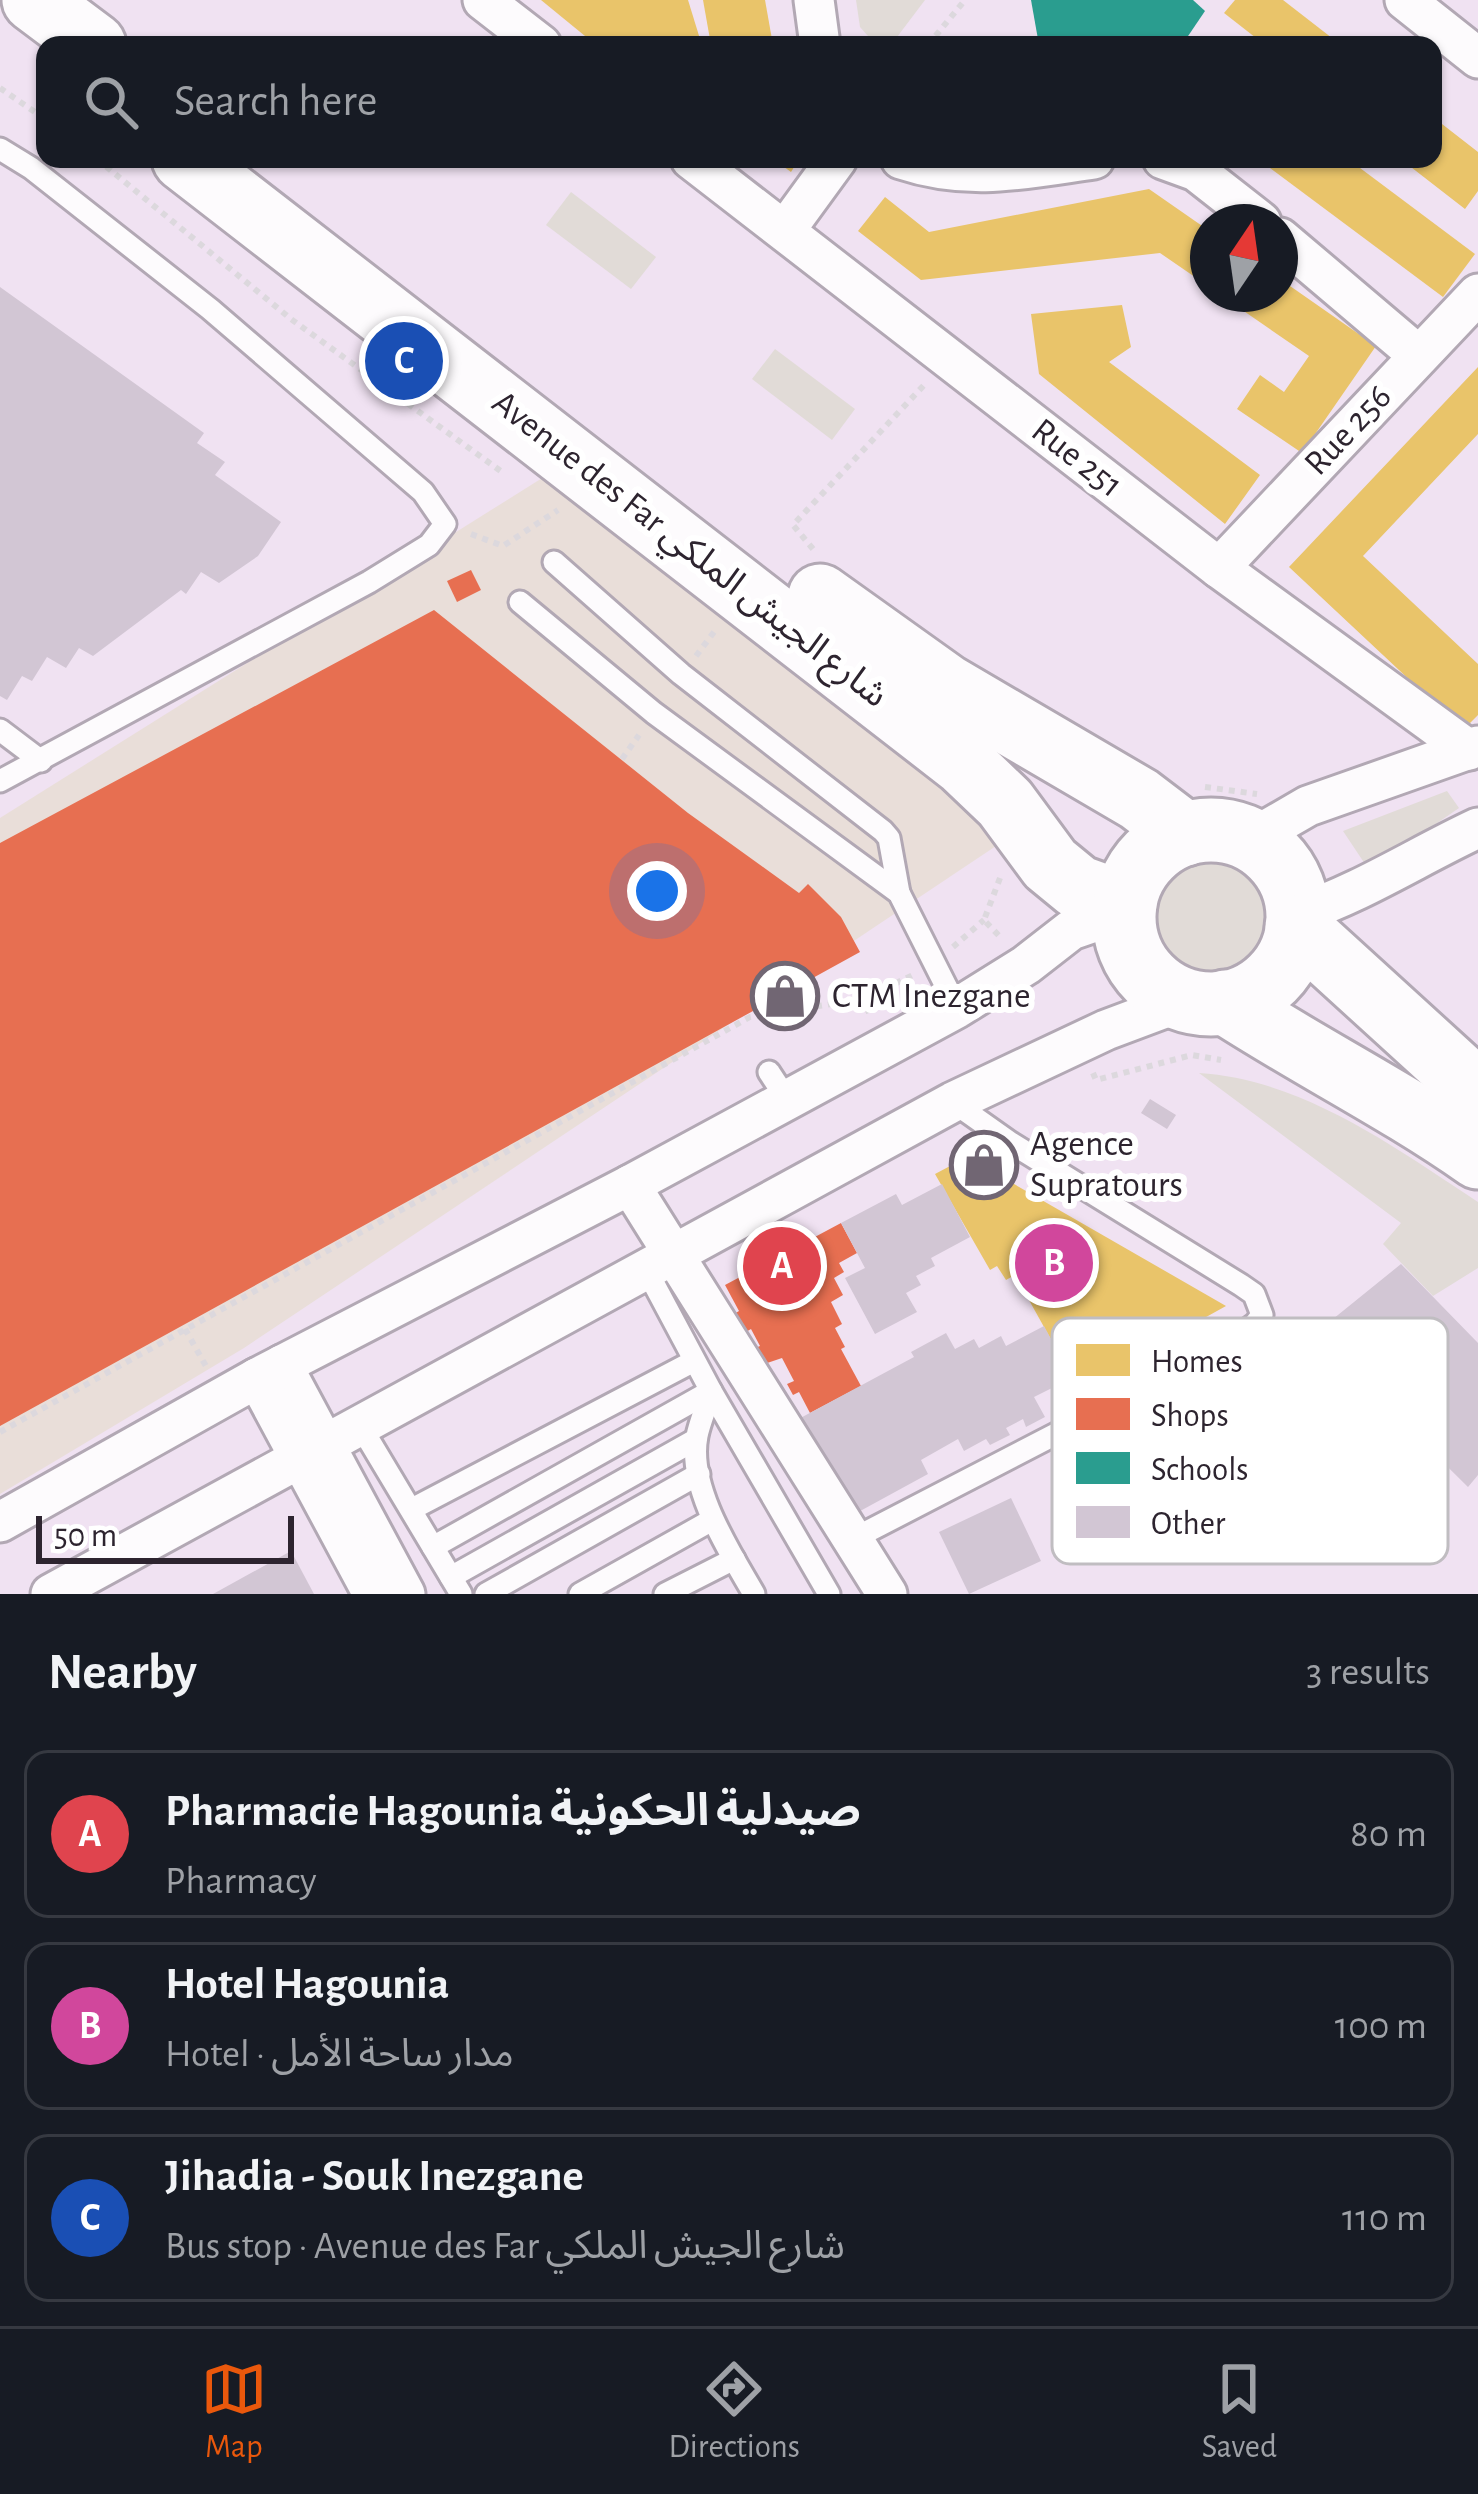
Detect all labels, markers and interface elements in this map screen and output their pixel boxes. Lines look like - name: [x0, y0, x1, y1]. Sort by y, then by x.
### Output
- search box: [36, 36, 1442, 168]
- icon: search: [78, 69, 144, 135]
- text: Search here: [174, 79, 377, 124]
- north arrow: [1190, 204, 1298, 312]
- pin: C: [365, 316, 443, 406]
- street label: Rue 256: [1298, 378, 1398, 482]
- street label: Avenue des Far شارع الجيش الملكي: [481, 384, 894, 721]
- street label: Rue 251: [1025, 412, 1129, 504]
- your location: [627, 861, 687, 921]
- shop icon: CTM Inezgane: [750, 961, 820, 1031]
- place label: CTM Inezgane: [832, 978, 1031, 1014]
- place label: Agence Supratours: [1030, 1126, 1183, 1203]
- shop icon: Agence Supratours: [949, 1130, 1019, 1200]
- pin: B: [1015, 1218, 1093, 1308]
- pin: A: [743, 1221, 821, 1311]
- legend: [1052, 1318, 1448, 1564]
- text: Homes: [1151, 1346, 1243, 1379]
- text: Shops: [1151, 1400, 1229, 1433]
- text: Schools: [1151, 1454, 1249, 1487]
- text: Other: [1151, 1508, 1226, 1541]
- scale bar: [36, 1510, 294, 1563]
- text: 50 m: [54, 1520, 117, 1553]
- text: Nearby: [48, 1647, 197, 1698]
- text: 3 results: [1306, 1653, 1430, 1692]
- text: Pharmacie Hagounia صيدلية الحكونية: [165, 1789, 861, 1834]
- text: A: [78, 1815, 102, 1854]
- text: 80 m: [1350, 1815, 1427, 1854]
- text: Pharmacy: [165, 1862, 317, 1901]
- text: Hotel Hagounia: [165, 1962, 449, 2007]
- text: B: [79, 2007, 101, 2046]
- text: 100 m: [1335, 2007, 1427, 2046]
- text: Hotel · مدار ساحة الأمل: [165, 2035, 514, 2074]
- text: Jihadia - Souk Inezgane: [165, 2154, 584, 2199]
- text: C: [80, 2199, 100, 2238]
- text: 110 m: [1342, 2199, 1427, 2238]
- text: Bus stop · Avenue des Far شارع الجيش الملكي: [165, 2227, 845, 2266]
- tab: Map: [201, 2356, 267, 2468]
- tab: Directions: [668, 2356, 800, 2468]
- tab: Saved: [1202, 2356, 1277, 2468]

